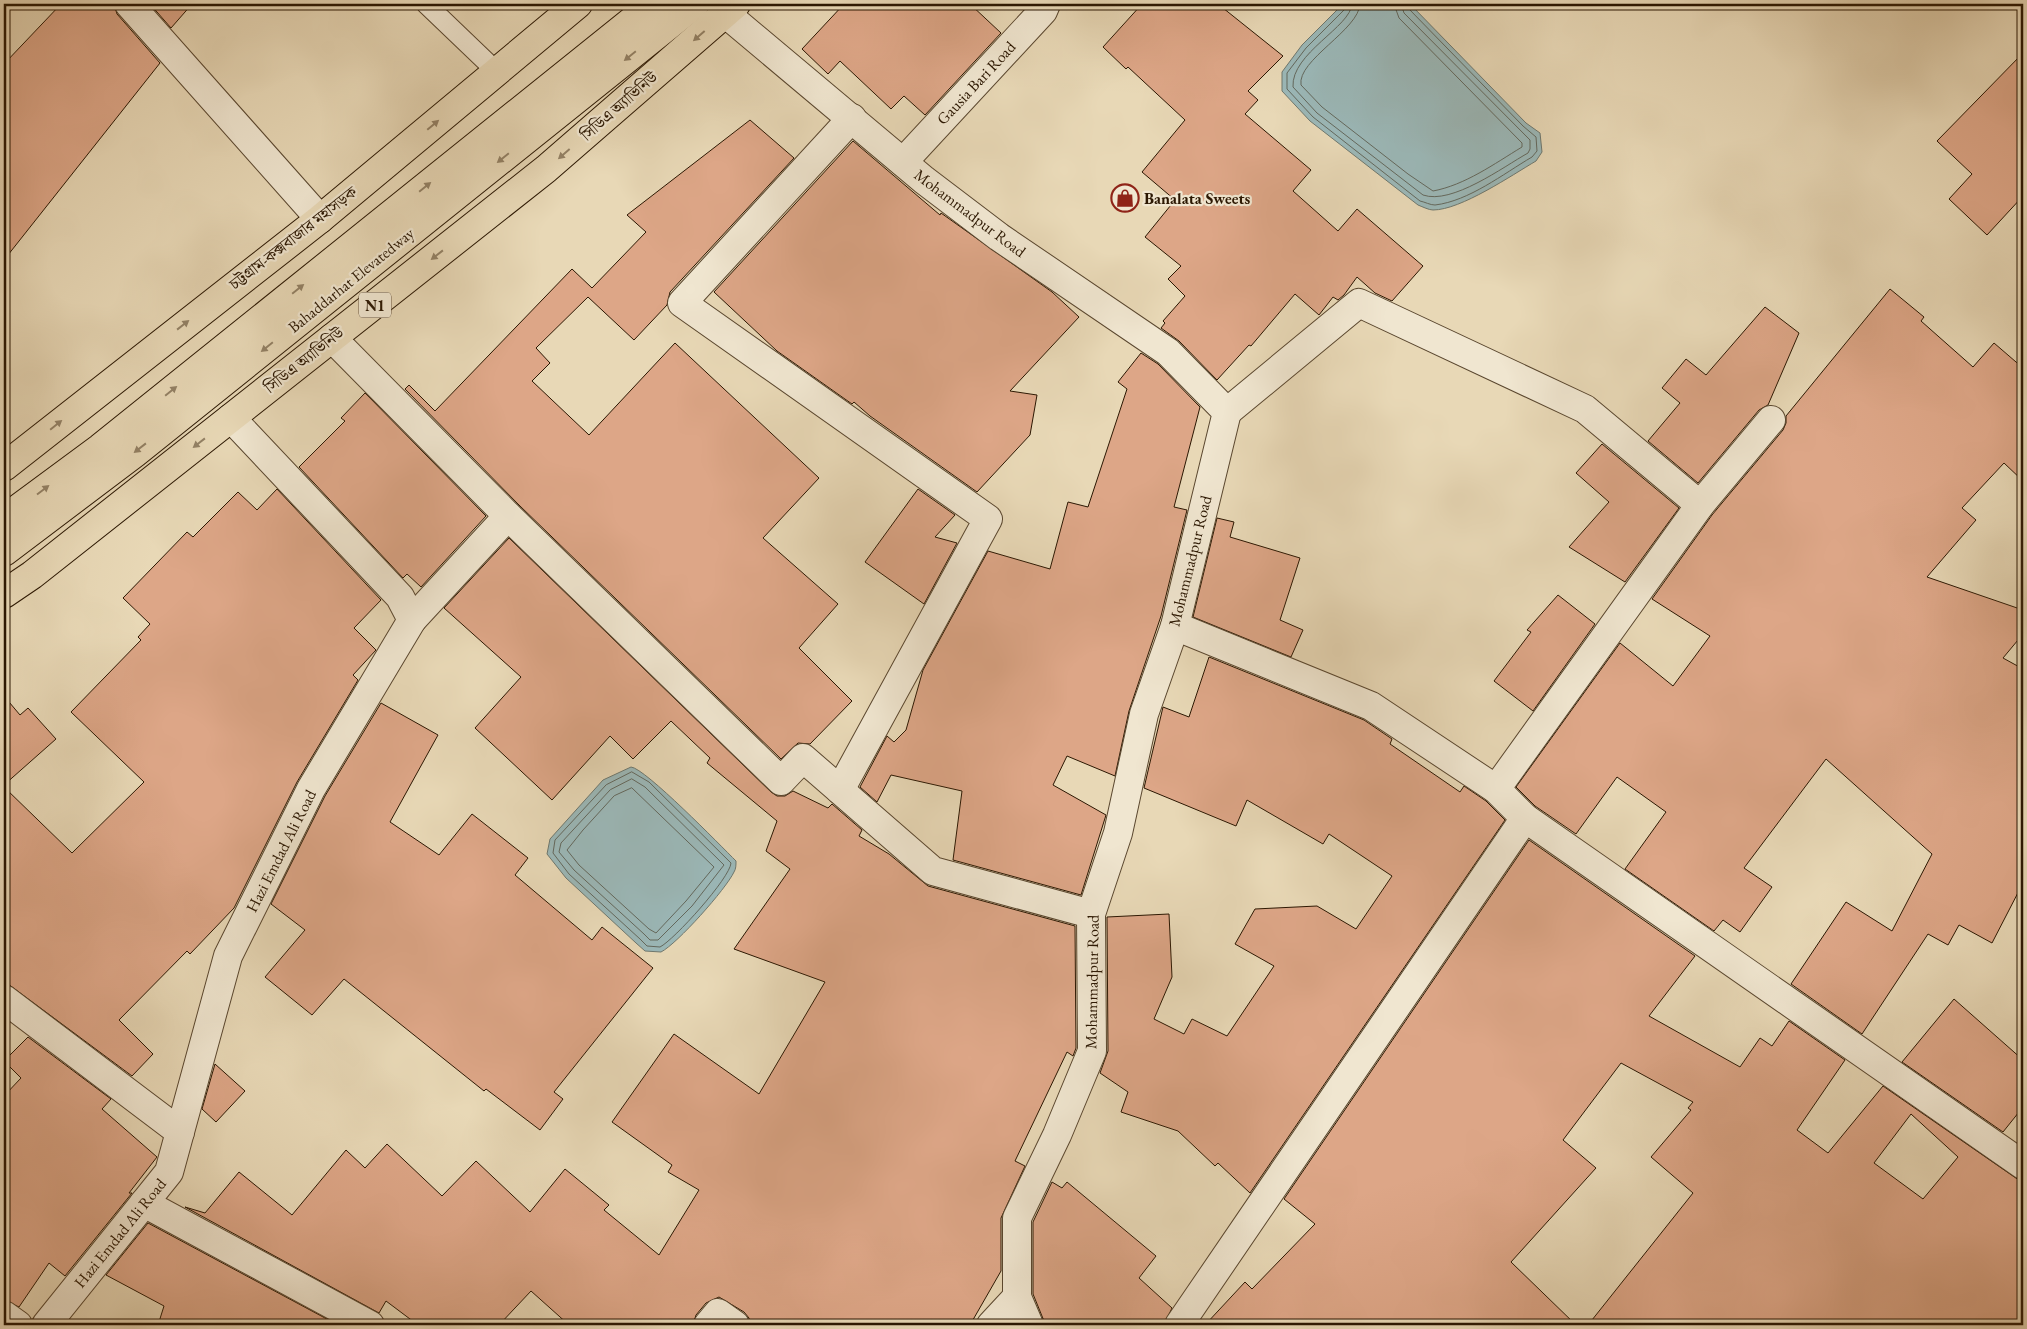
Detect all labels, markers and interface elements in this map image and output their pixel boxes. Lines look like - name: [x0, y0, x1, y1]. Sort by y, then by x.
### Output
- one-way arrow: [694, 30, 706, 42]
- street label: Gausia Bari Road: [932, 36, 1021, 129]
- one-way arrow: [624, 51, 637, 62]
- street label: সিডিএ অ্যাভিনিউ: [575, 66, 663, 146]
- one-way arrow: [426, 119, 439, 130]
- one-way arrow: [558, 148, 570, 160]
- one-way arrow: [497, 152, 510, 163]
- street label: Mohammadpur Road: [910, 164, 1031, 262]
- street label: চট্টগ্রাম-কক্সবাজার মহাসড়ক: [224, 181, 362, 295]
- one-way arrow: [418, 182, 431, 193]
- shop icon: Banalata Sweets: [1110, 183, 1140, 213]
- place label: Banalata Sweets: [1144, 188, 1250, 209]
- street label: Bahaddarhat Elevatedway: [284, 222, 419, 337]
- one-way arrow: [431, 250, 444, 261]
- one-way arrow: [291, 284, 304, 295]
- road number: N1: [359, 292, 391, 318]
- one-way arrow: [176, 319, 189, 330]
- street label: সিডিএ অ্যাভিনিউ: [259, 322, 349, 398]
- one-way arrow: [261, 341, 274, 352]
- one-way arrow: [164, 385, 177, 396]
- one-way arrow: [49, 420, 62, 431]
- one-way arrow: [193, 437, 206, 448]
- one-way arrow: [134, 443, 147, 454]
- one-way arrow: [36, 485, 50, 495]
- street label: Mohammadpur Road: [1164, 492, 1217, 629]
- street label: Hazi Emdad Ali Road: [241, 785, 321, 916]
- street label: Mohammadpur Road: [1080, 914, 1104, 1049]
- street label: Hazi Emdad Ali Road: [69, 1173, 171, 1292]

